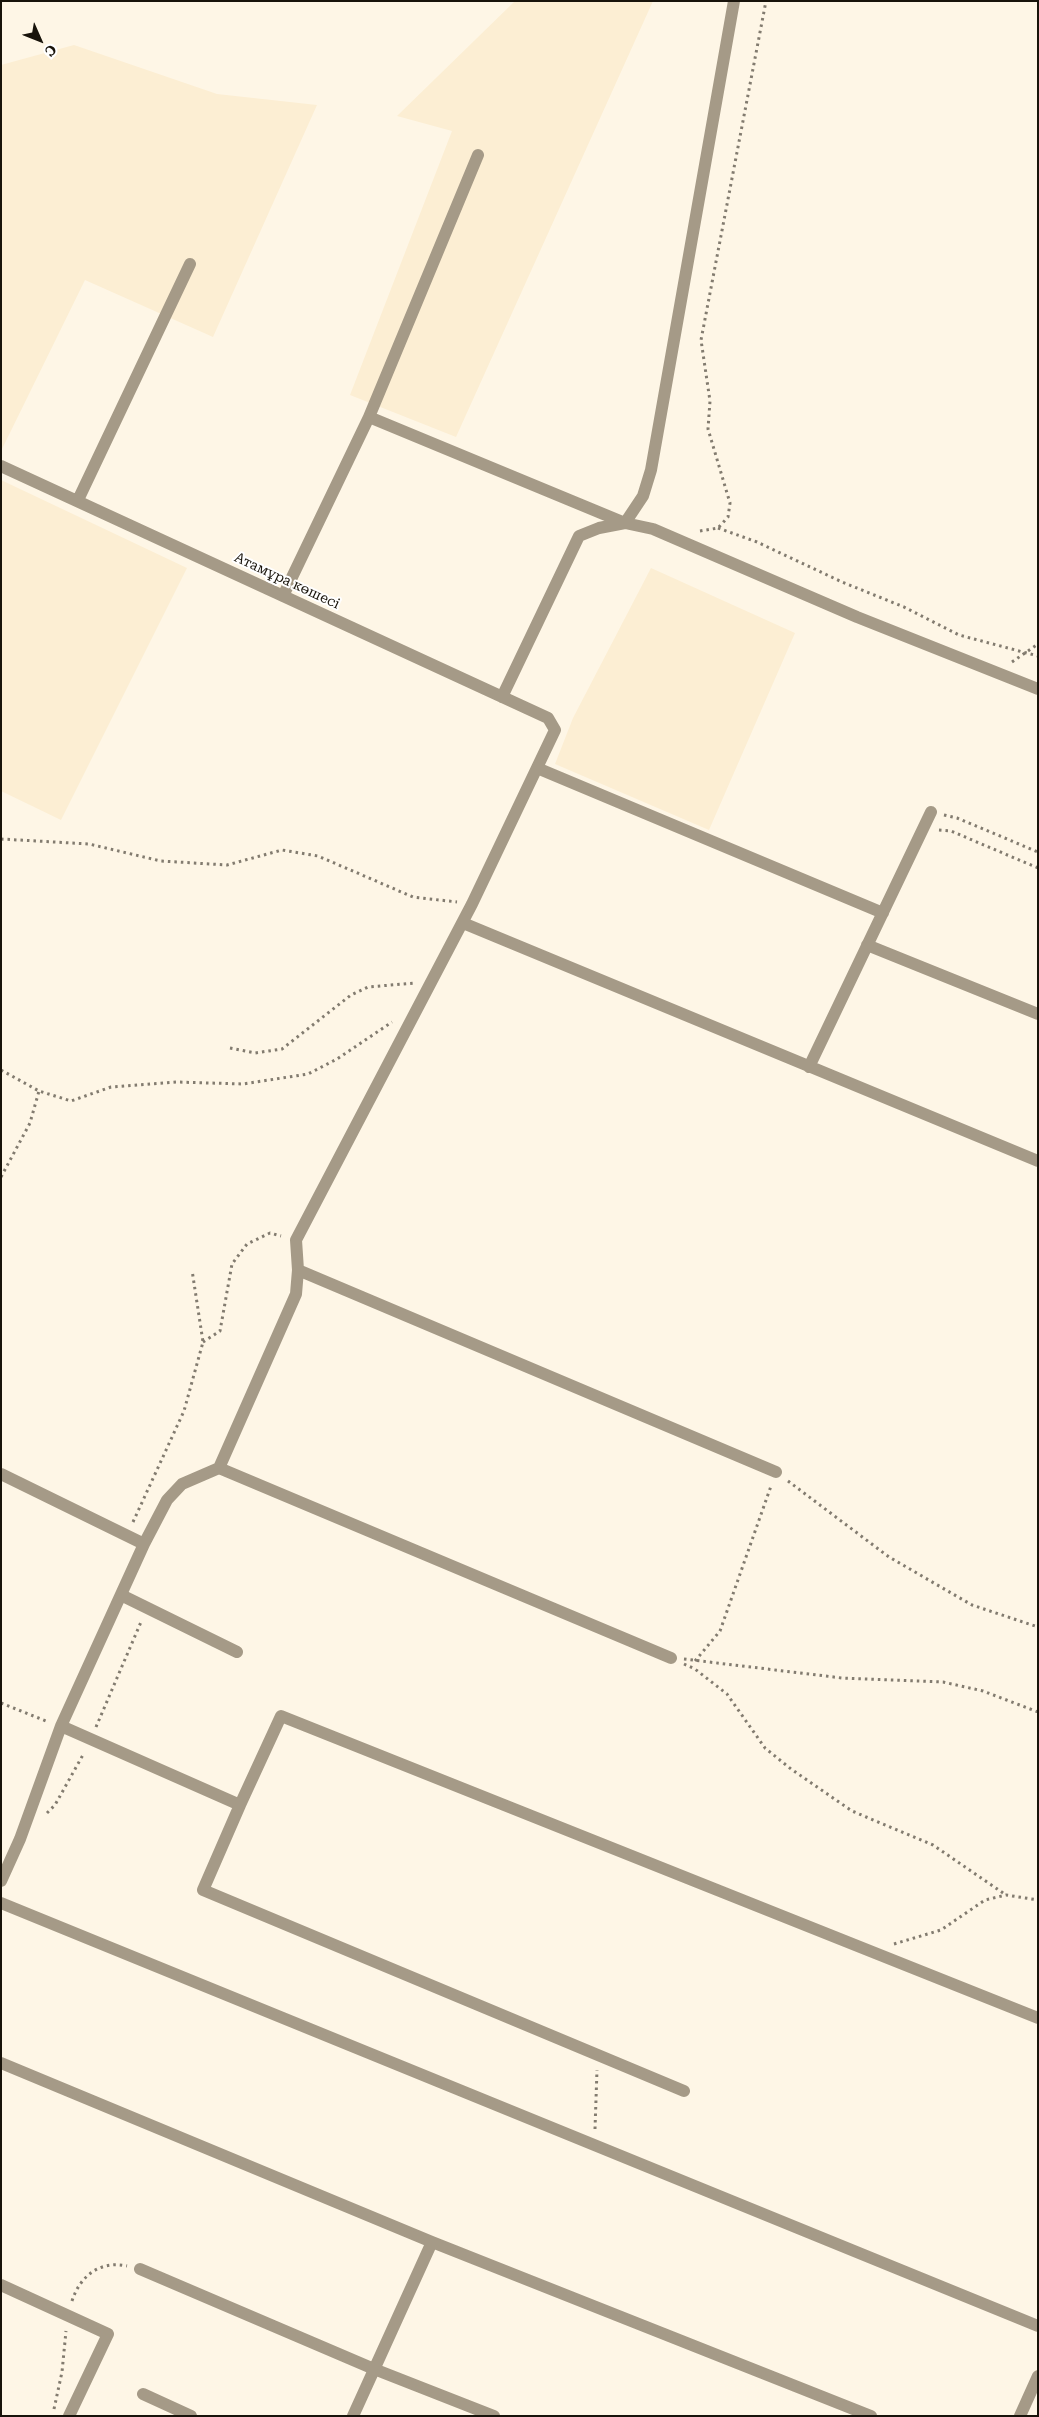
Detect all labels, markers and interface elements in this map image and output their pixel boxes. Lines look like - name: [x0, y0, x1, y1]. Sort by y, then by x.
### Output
- north arrow: [15, 15, 65, 65]
- text: С: [42, 41, 60, 60]
- street label: Атамұра көшесі: [232, 549, 342, 613]

